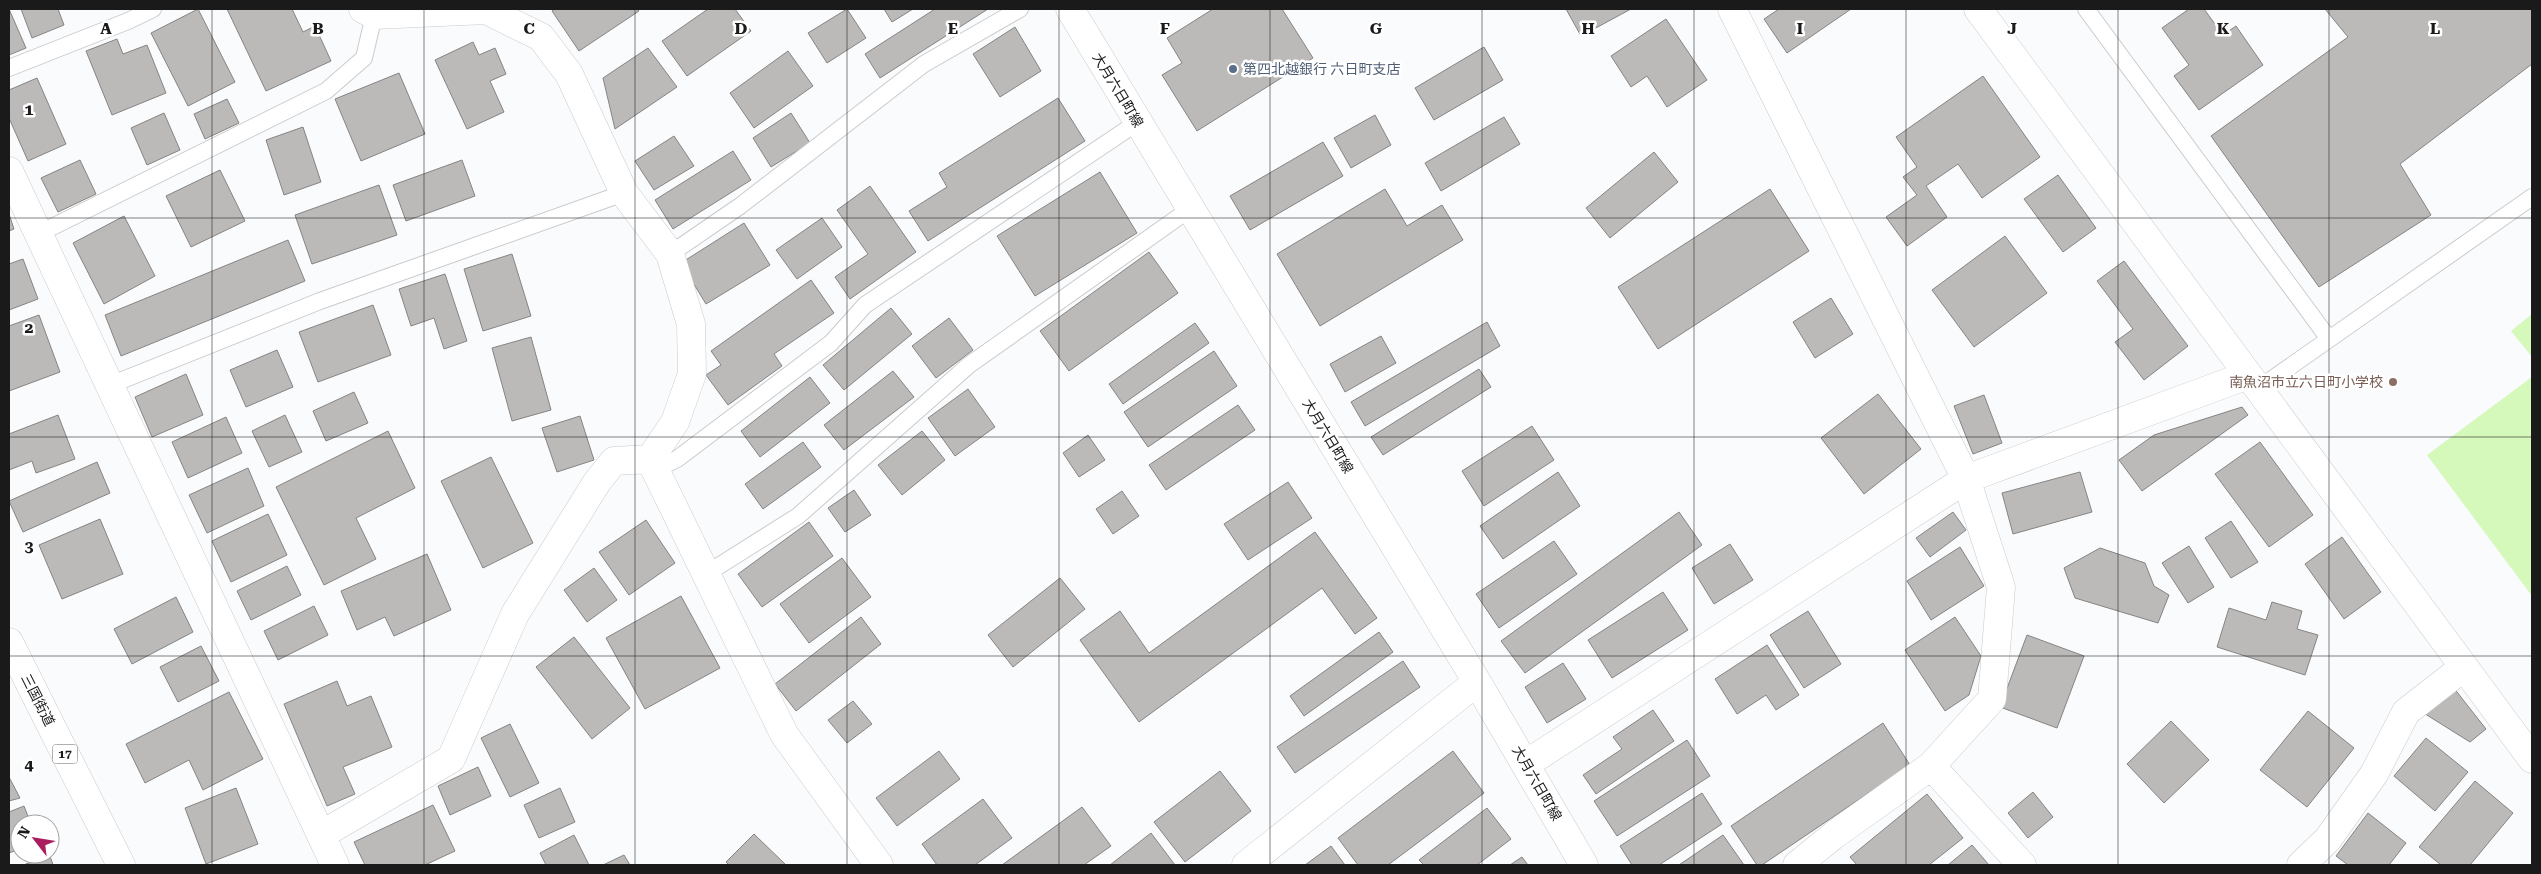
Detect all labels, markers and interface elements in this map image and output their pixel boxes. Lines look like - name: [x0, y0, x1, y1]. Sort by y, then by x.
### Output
- text: A: [100, 19, 112, 38]
- text: B: [312, 19, 324, 38]
- text: C: [523, 19, 535, 38]
- text: D: [735, 19, 748, 38]
- text: E: [948, 19, 958, 38]
- text: F: [1160, 19, 1170, 38]
- text: G: [1370, 19, 1383, 38]
- text: H: [1581, 19, 1595, 38]
- text: I: [1797, 19, 1803, 38]
- text: J: [2007, 19, 2017, 38]
- text: K: [2217, 19, 2230, 38]
- text: L: [2430, 19, 2440, 38]
- street label: 大月六日町線: [1090, 50, 1146, 130]
- place label: 第四北越銀行 六日町支店: [1243, 61, 1401, 77]
- marker: 第四北越銀行 六日町支店: [1227, 63, 1239, 75]
- text: 1: [25, 100, 34, 119]
- text: 2: [25, 318, 34, 337]
- place label: 南魚沼市立六日町小学校: [2229, 374, 2383, 390]
- marker: 南魚沼市立六日町小学校: [2387, 376, 2399, 388]
- street label: 大月六日町線: [1300, 396, 1356, 476]
- text: 3: [25, 537, 34, 556]
- street label: 三国街道: [18, 671, 58, 729]
- street label: 大月六日町線: [1509, 743, 1565, 823]
- road number: 17: [52, 744, 78, 764]
- text: 4: [25, 755, 34, 774]
- north arrow: [10, 814, 60, 864]
- text: N: [14, 823, 34, 841]

